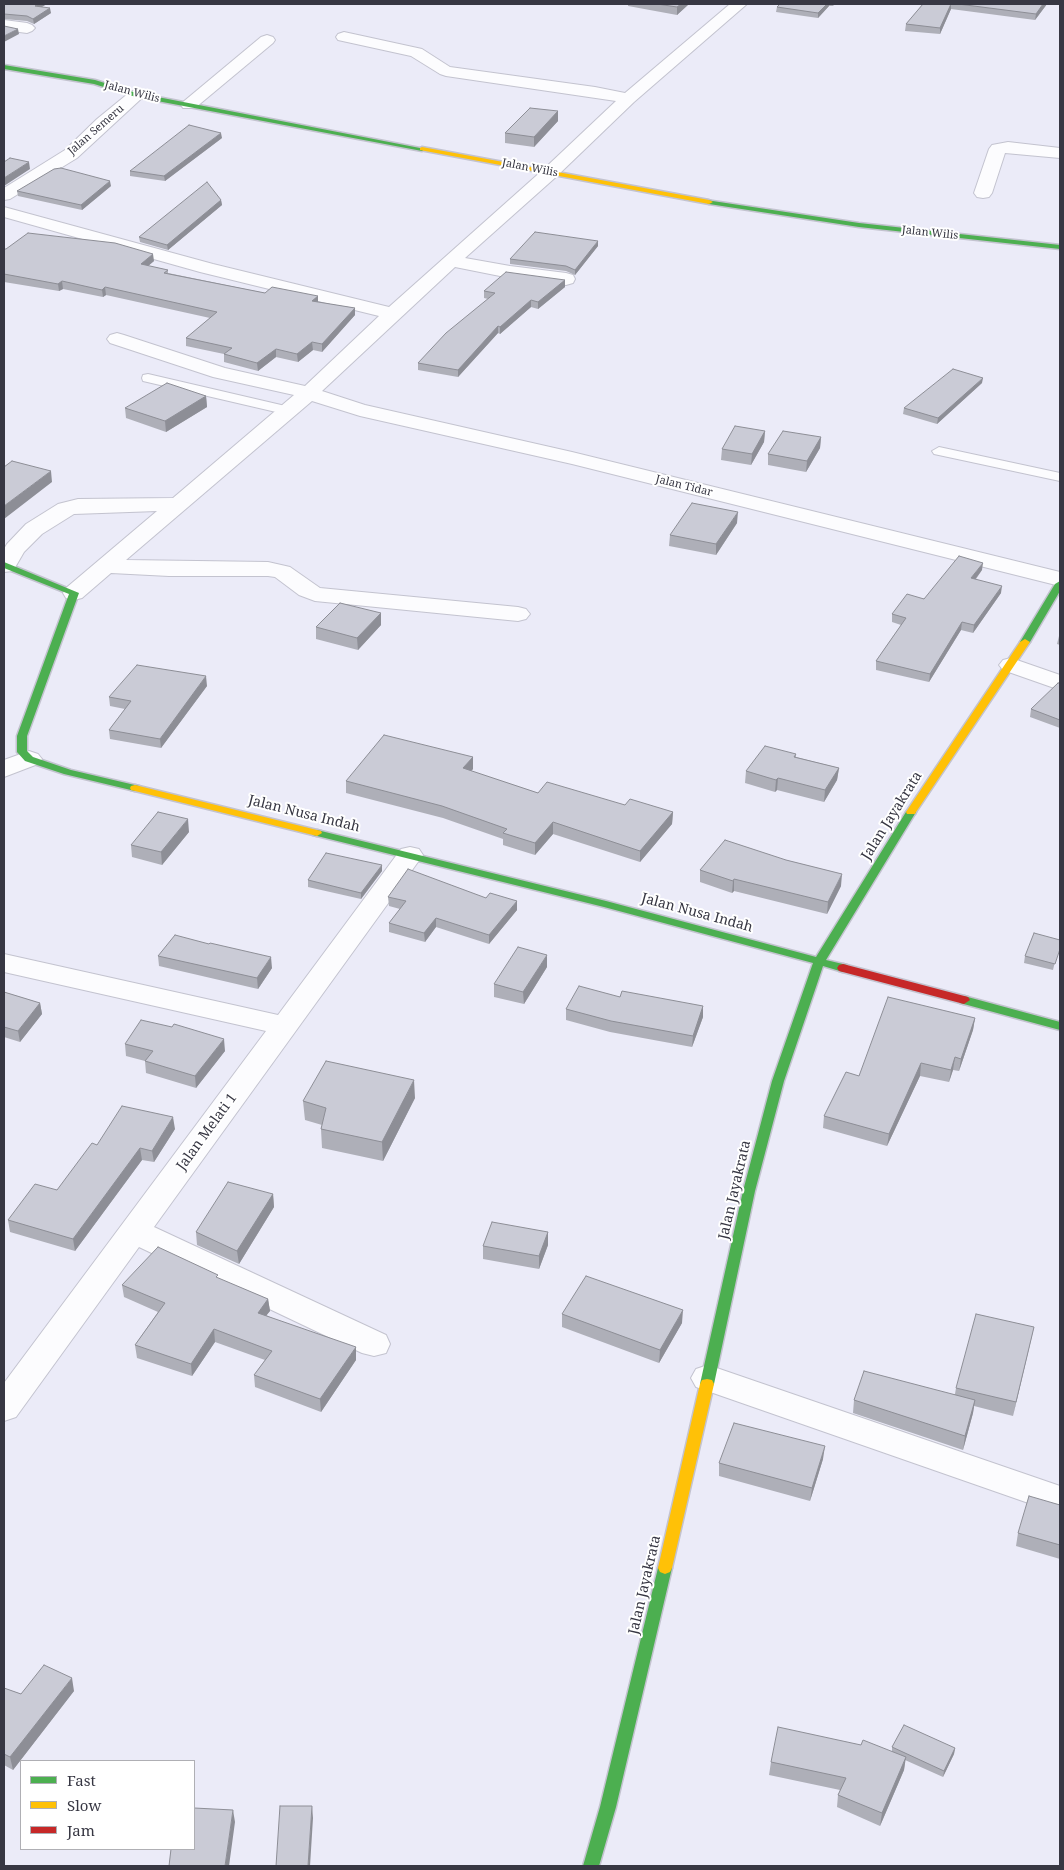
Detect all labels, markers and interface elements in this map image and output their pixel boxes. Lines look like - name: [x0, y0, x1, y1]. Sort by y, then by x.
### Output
- street label: Jalan Wilis: [103, 78, 161, 106]
- street label: Jalan Semeru: [65, 102, 127, 158]
- street label: Jalan Wilis: [501, 156, 559, 180]
- street label: Jalan Wilis: [901, 223, 959, 243]
- street label: Jalan Tidar: [654, 473, 714, 499]
- street label: Jalan Jayakrata: [858, 769, 926, 863]
- street label: Jalan Nusa Indah: [246, 792, 362, 836]
- street label: Jalan Nusa Indah: [639, 890, 755, 936]
- street label: Jalan Melati 1: [173, 1090, 241, 1174]
- street label: Jalan Jayakrata: [715, 1139, 755, 1241]
- street label: Jalan Jayakrata: [625, 1534, 665, 1636]
- legend: [20, 1760, 195, 1850]
- text: Fast: [67, 1770, 96, 1790]
- text: Slow: [67, 1795, 101, 1815]
- text: Jam: [67, 1820, 95, 1840]

